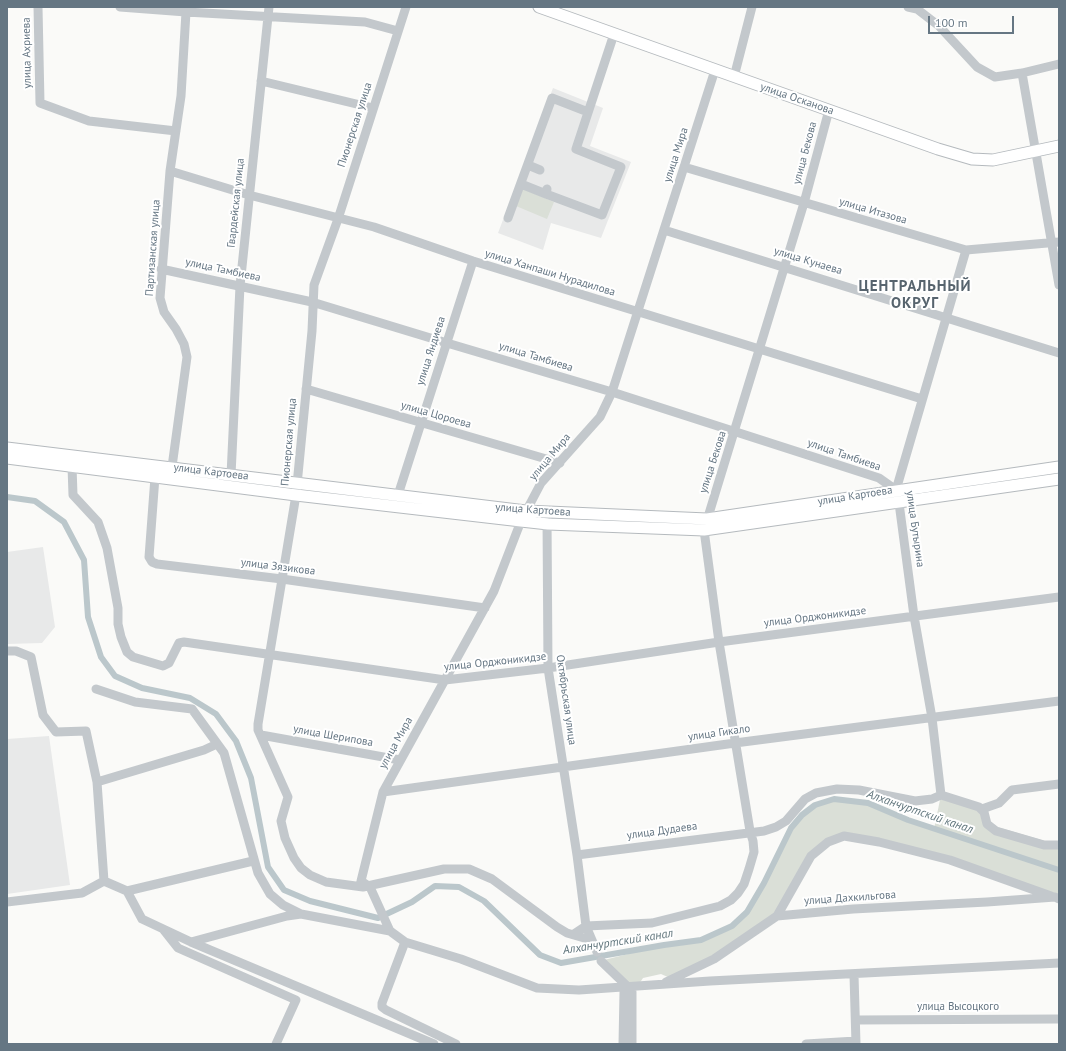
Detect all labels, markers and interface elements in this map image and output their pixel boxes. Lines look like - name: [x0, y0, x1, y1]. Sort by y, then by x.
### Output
- scale bar: [930, 8, 1016, 34]
- text: 100 m: [935, 15, 968, 30]
- street label: улица Ахриева: [20, 17, 34, 89]
- street label: улица Осканова: [758, 80, 836, 118]
- street label: Пионерская улица: [335, 81, 375, 169]
- street label: улица Бекова: [790, 120, 820, 186]
- street label: улица Мира: [661, 126, 691, 184]
- street label: Гвардейская улица: [225, 158, 247, 248]
- street label: улица Итазова: [838, 195, 908, 227]
- street label: Партизанская улица: [143, 199, 163, 297]
- street label: улица Кунаева: [772, 244, 844, 278]
- street label: улица Ханпаши Нурадилова: [483, 247, 617, 299]
- street label: улица Тамбиева: [184, 256, 262, 284]
- district label: ЦЕНТРАЛЬНЫЙ ОКРУГ: [858, 278, 972, 313]
- street label: улица Яндиева: [414, 315, 448, 387]
- street label: улица Тамбиева: [497, 339, 575, 375]
- street label: Пионерская улица: [279, 397, 299, 487]
- street label: улица Цороева: [399, 399, 473, 431]
- street label: улица Бекова: [697, 429, 729, 495]
- street label: улица Мира: [527, 431, 573, 483]
- street label: улица Тамбиева: [806, 436, 882, 474]
- street label: улица Картоева: [173, 461, 249, 483]
- street label: улица Картоева: [817, 484, 893, 508]
- street label: улица Бутырина: [903, 490, 927, 568]
- street label: улица Картоева: [495, 501, 571, 519]
- street label: улица Зязикова: [240, 556, 316, 578]
- street label: улица Орджоникидзе: [763, 604, 867, 630]
- street label: улица Орджоникидзе: [443, 650, 547, 674]
- street label: Октябрьская улица: [553, 654, 579, 746]
- street label: улица Мира: [376, 715, 416, 771]
- street label: улица Шерипова: [292, 722, 374, 750]
- street label: улица Гикало: [687, 722, 751, 744]
- water label: Алханчуртский канал: [865, 787, 975, 837]
- street label: улица Дудаева: [626, 820, 698, 842]
- street label: улица Дахкильгова: [804, 888, 896, 908]
- water label: Алханчуртский канал: [562, 926, 674, 958]
- street label: улица Высоцкого: [917, 1000, 999, 1014]

